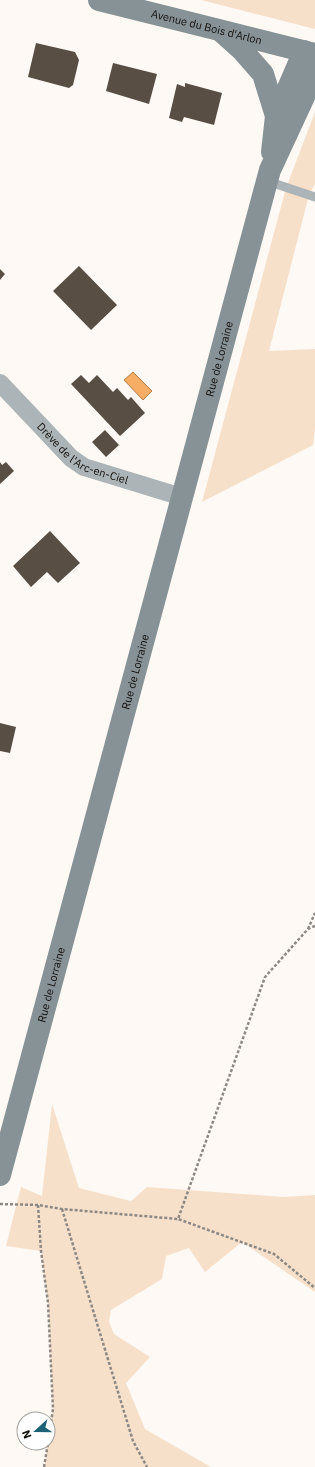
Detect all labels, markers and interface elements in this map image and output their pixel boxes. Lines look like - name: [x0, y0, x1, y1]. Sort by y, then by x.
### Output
- street label: Avenue du Bois d'Arlon: [150, 6, 264, 48]
- street label: Rue de Lorraine: [202, 320, 236, 398]
- street label: Drève de l'Arc-en-Ciel: [34, 420, 130, 487]
- street label: Rue de Lorraine: [118, 633, 152, 711]
- street label: Rue de Lorraine: [34, 945, 68, 1024]
- north arrow: [16, 1411, 56, 1451]
- text: N: [19, 1428, 35, 1441]

